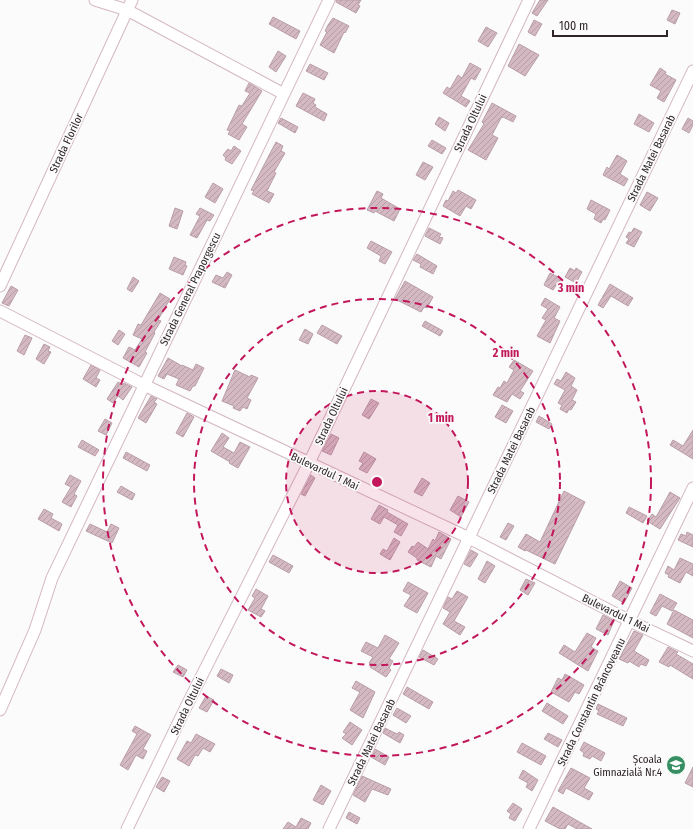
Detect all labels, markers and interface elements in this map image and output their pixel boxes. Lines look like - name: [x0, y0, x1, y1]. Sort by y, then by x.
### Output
- scale bar: [553, 12, 667, 38]
- text: 100 m: [559, 19, 588, 33]
- street label: Strada Oltului: [451, 92, 490, 154]
- street label: Strada Florilor: [47, 111, 86, 175]
- street label: Strada Matei Basarab: [625, 112, 678, 204]
- street label: Strada General Praporgescu: [157, 231, 224, 348]
- text: 3 min: [557, 281, 584, 295]
- text: 2 min: [492, 346, 519, 360]
- street label: Strada Oltului: [312, 385, 351, 447]
- street label: Strada Matei Basarab: [485, 404, 538, 496]
- text: 1 min: [428, 411, 454, 425]
- street label: Bulevardul 1 Mai: [289, 450, 361, 493]
- centre of rings: [370, 475, 384, 489]
- street label: Bulevardul 1 Mai: [580, 591, 652, 636]
- street label: Strada Constantin Brâncoveanu: [555, 636, 628, 768]
- street label: Strada Oltului: [168, 675, 207, 737]
- street label: Strada Matei Basarab: [345, 696, 398, 788]
- place label: Școala Gimnazială Nr.4: [593, 753, 663, 779]
- school or university icon: Școala Gimnazială Nr.4: [665, 754, 687, 776]

